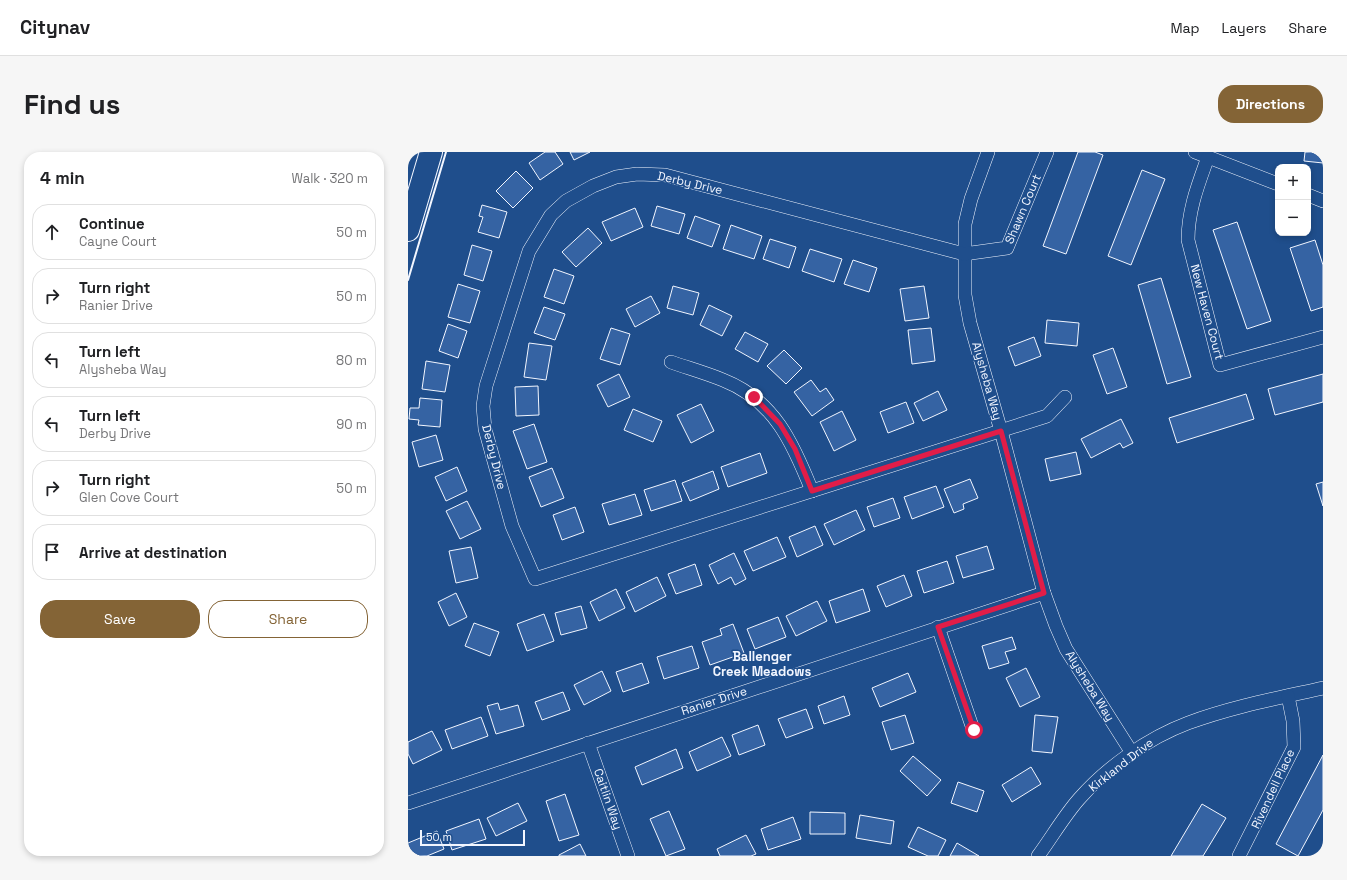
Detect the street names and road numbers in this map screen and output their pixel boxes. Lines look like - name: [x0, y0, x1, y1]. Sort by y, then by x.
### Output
- street label: Derby Drive: [656, 168, 724, 198]
- street label: Shawn Court: [1001, 172, 1045, 246]
- street label: New Haven Court: [1187, 262, 1227, 362]
- street label: Alysheba Way: [968, 340, 1006, 422]
- street label: Derby Drive: [478, 423, 510, 491]
- street label: Alysheba Way: [1062, 648, 1118, 724]
- street label: Ranier Drive: [679, 683, 749, 719]
- street label: Kirkland Drive: [1085, 735, 1157, 795]
- street label: Rivendell Place: [1248, 747, 1298, 831]
- street label: Caitlin Way: [590, 766, 626, 832]

